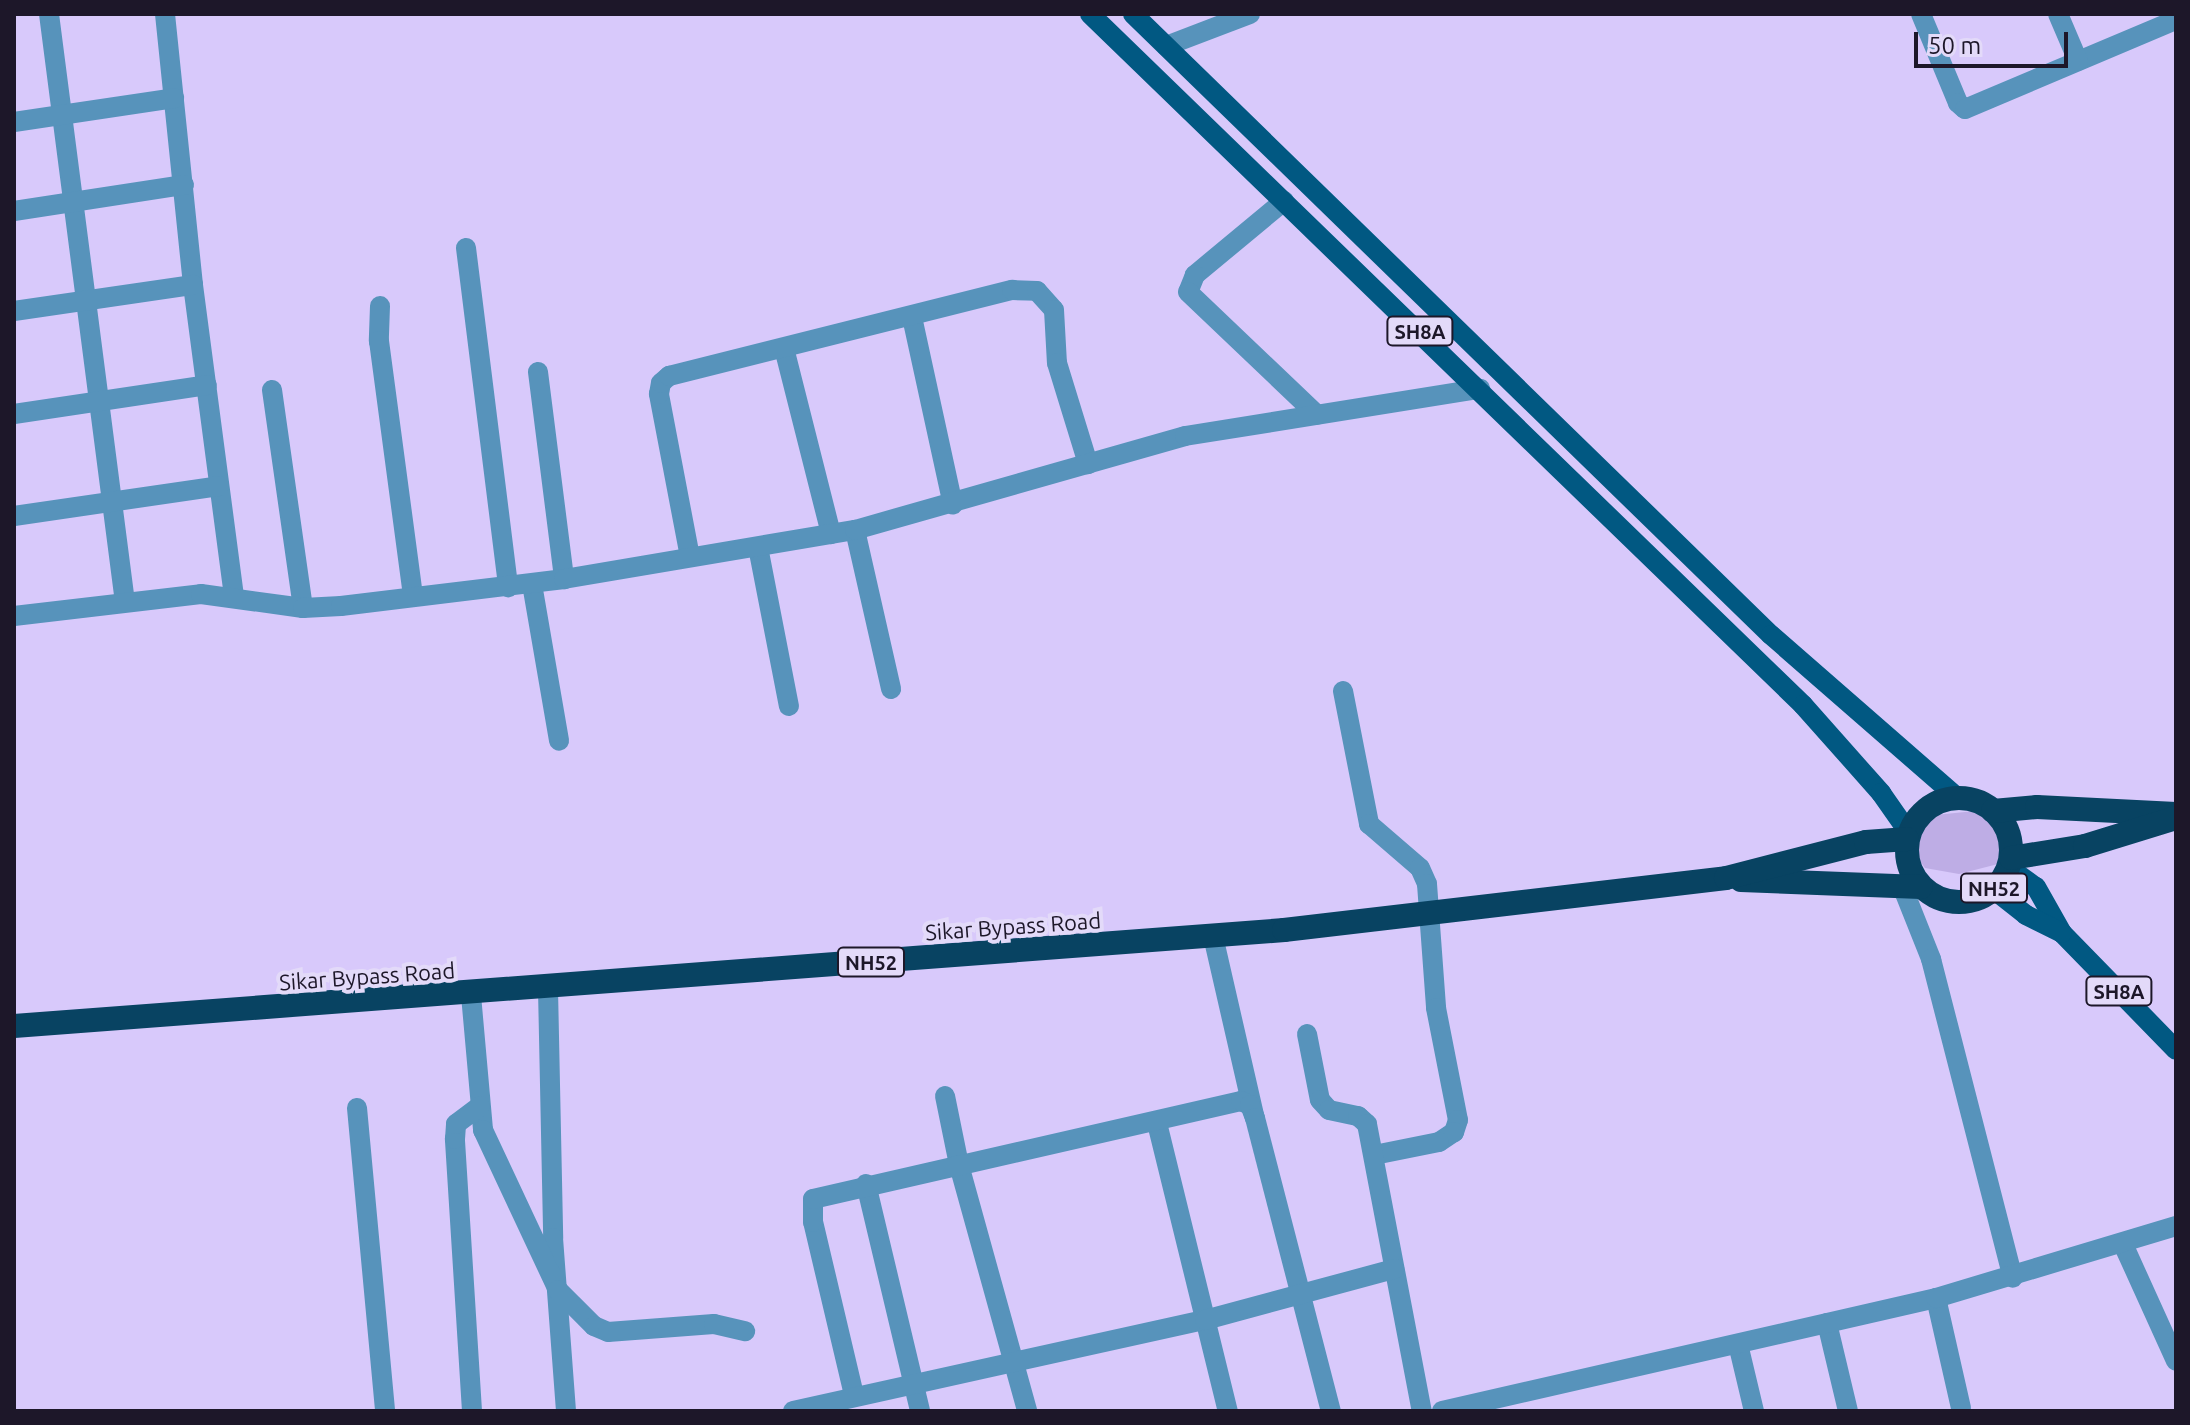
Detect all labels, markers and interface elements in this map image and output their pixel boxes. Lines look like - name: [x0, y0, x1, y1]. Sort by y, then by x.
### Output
- scale bar: [1918, 16, 2072, 66]
- text: 50 m: [1928, 32, 1981, 59]
- road number: SH8A: [1386, 315, 1454, 347]
- road number: NH52: [1960, 872, 2028, 904]
- street label: Sikar Bypass Road: [924, 907, 1102, 945]
- road number: NH52: [837, 946, 905, 978]
- street label: Sikar Bypass Road: [278, 957, 456, 995]
- road number: SH8A: [2085, 975, 2153, 1007]

